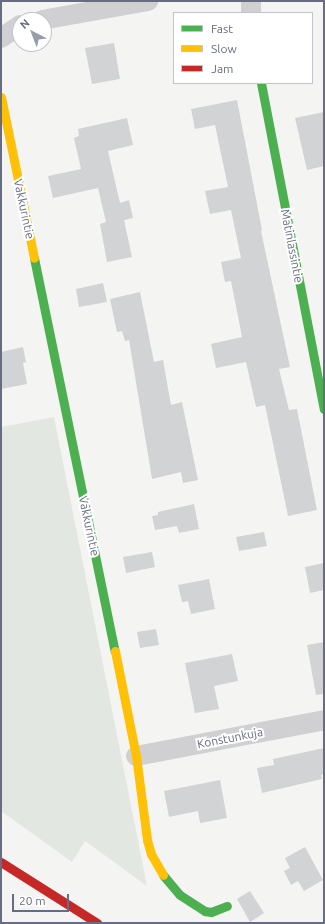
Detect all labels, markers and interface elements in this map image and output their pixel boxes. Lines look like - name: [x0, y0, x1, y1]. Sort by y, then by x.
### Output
- north arrow: [12, 12, 52, 52]
- legend: [173, 12, 313, 84]
- text: N: [18, 17, 32, 31]
- text: Fast: [211, 22, 233, 35]
- text: Slow: [211, 42, 237, 55]
- text: Jam: [211, 62, 233, 75]
- street label: Vakkurintie: [11, 178, 37, 240]
- street label: Matinlassintie: [278, 208, 306, 284]
- street label: Vakkurintie: [76, 495, 102, 557]
- street label: Konstunkuja: [196, 725, 264, 751]
- scale bar: [14, 886, 71, 912]
- text: 20 m: [19, 894, 46, 907]

